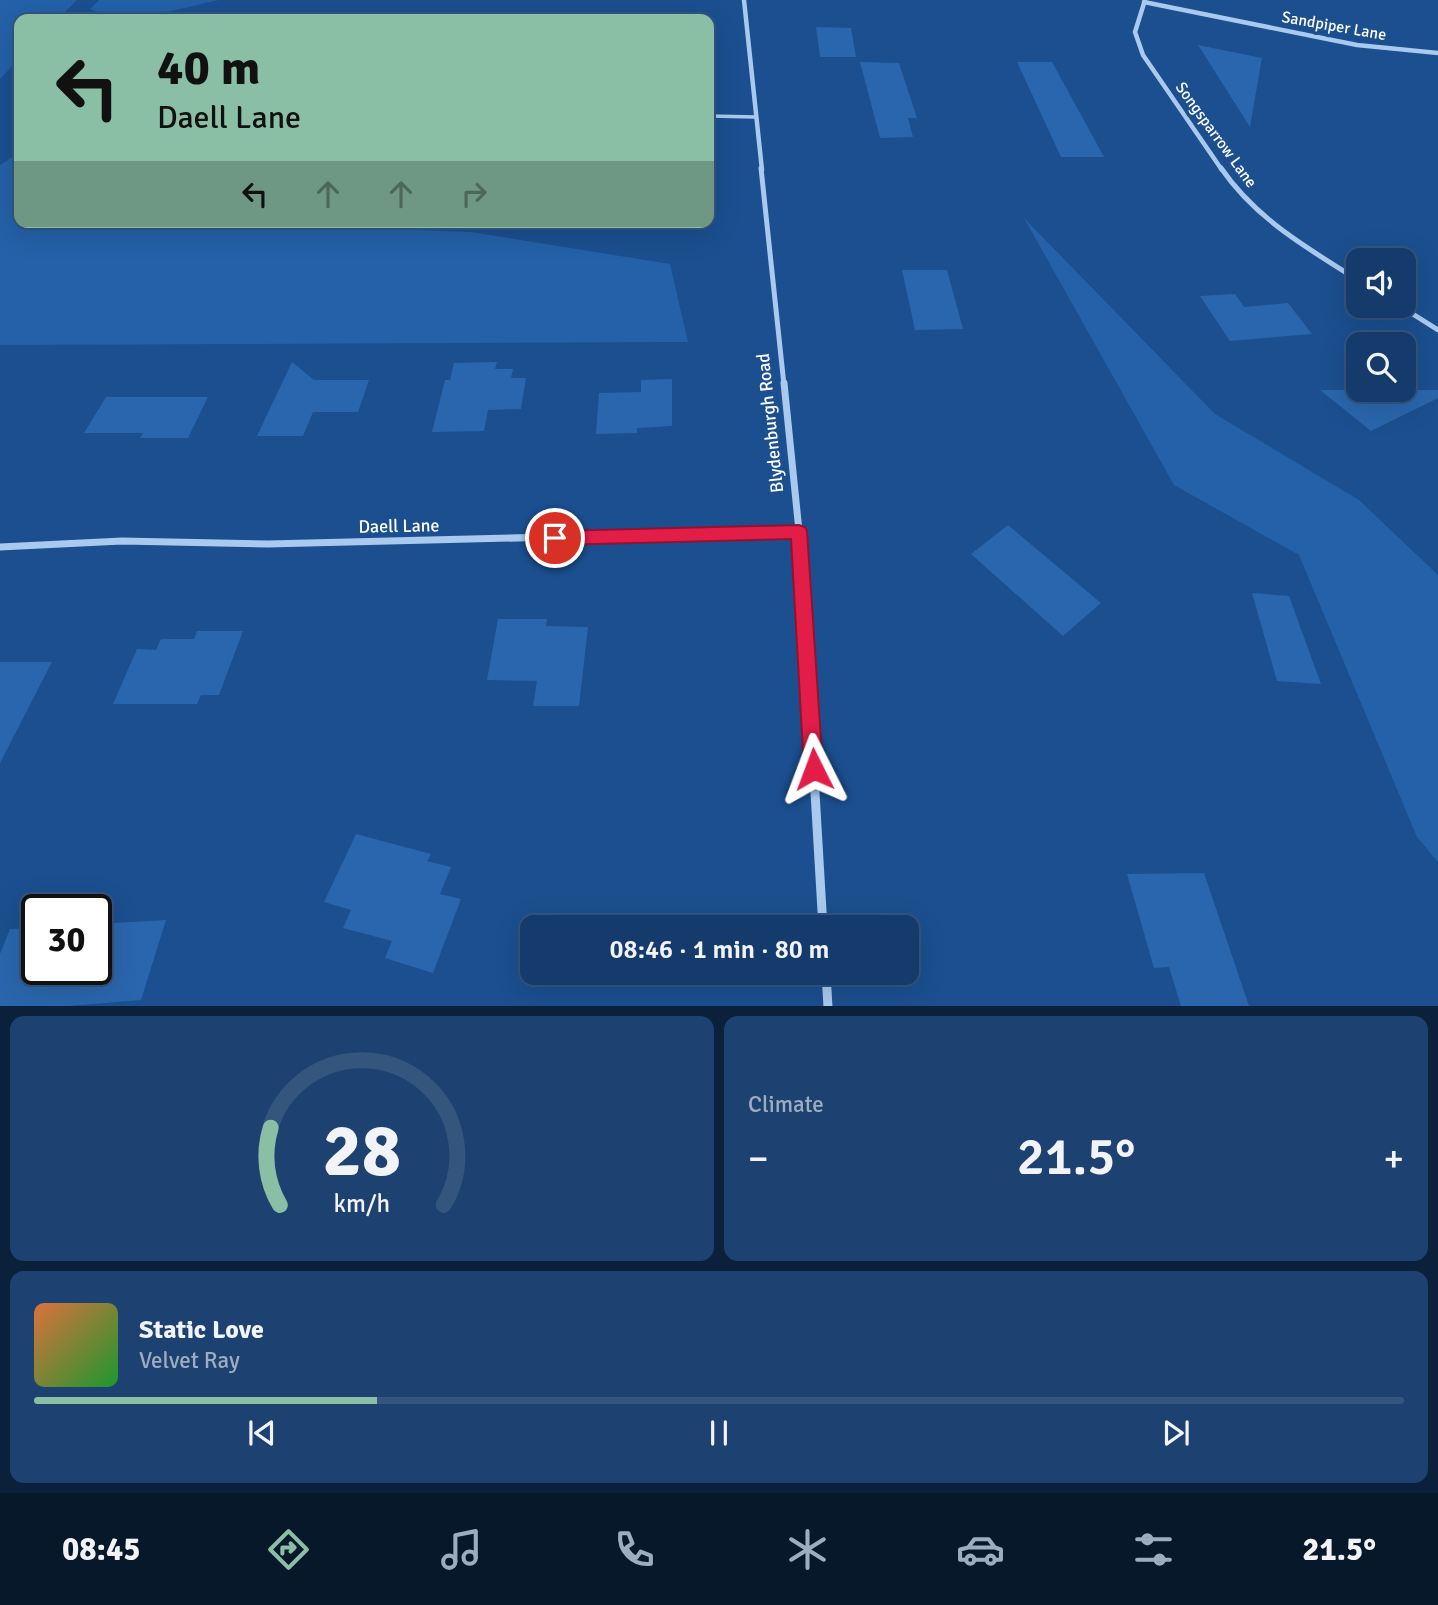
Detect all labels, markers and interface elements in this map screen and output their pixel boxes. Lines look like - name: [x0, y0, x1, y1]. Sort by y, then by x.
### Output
- street label: Sandpiper Lane: [1280, 7, 1388, 45]
- text: 40 m: [157, 38, 260, 98]
- icon: left: [42, 42, 133, 133]
- street label: Songsparrow Lane: [1171, 78, 1261, 192]
- text: Daell Lane: [157, 98, 301, 137]
- icon: left: [236, 175, 274, 213]
- icon: ahead: [309, 175, 347, 213]
- icon: ahead: [382, 175, 420, 213]
- icon: right: [455, 175, 493, 213]
- map controls: [1346, 248, 1416, 402]
- button: sound: [1346, 248, 1416, 318]
- button: search: [1346, 332, 1416, 402]
- street label: Blydenburgh Road: [752, 352, 788, 494]
- pin: [525, 508, 585, 568]
- street label: Daell Lane: [358, 514, 440, 538]
- icon: arrive: [536, 519, 574, 557]
- position arrow: [777, 732, 851, 806]
- speed limit sign: 30: [21, 894, 112, 985]
- text: 08:46 · 1 min · 80 m: [610, 934, 829, 966]
- text: Climate: [748, 1090, 824, 1119]
- text: 28: [323, 1107, 401, 1196]
- text: 21.5°: [1017, 1125, 1135, 1189]
- text: −: [748, 1135, 769, 1182]
- text: +: [1383, 1135, 1404, 1182]
- text: km/h: [334, 1187, 390, 1218]
- text: Static Love: [139, 1314, 264, 1346]
- text: Velvet Ray: [139, 1346, 240, 1375]
- icon: previous: [243, 1414, 281, 1452]
- icon: pause: [700, 1414, 738, 1452]
- icon: next: [1157, 1414, 1195, 1452]
- icon: directions: [264, 1525, 313, 1574]
- icon: music: [437, 1525, 486, 1574]
- icon: phone: [610, 1525, 659, 1574]
- icon: climate: [783, 1525, 832, 1574]
- icon: car: [956, 1525, 1005, 1574]
- icon: filters: [1129, 1525, 1178, 1574]
- text: 08:45: [62, 1530, 141, 1569]
- text: 21.5°: [1302, 1530, 1376, 1569]

